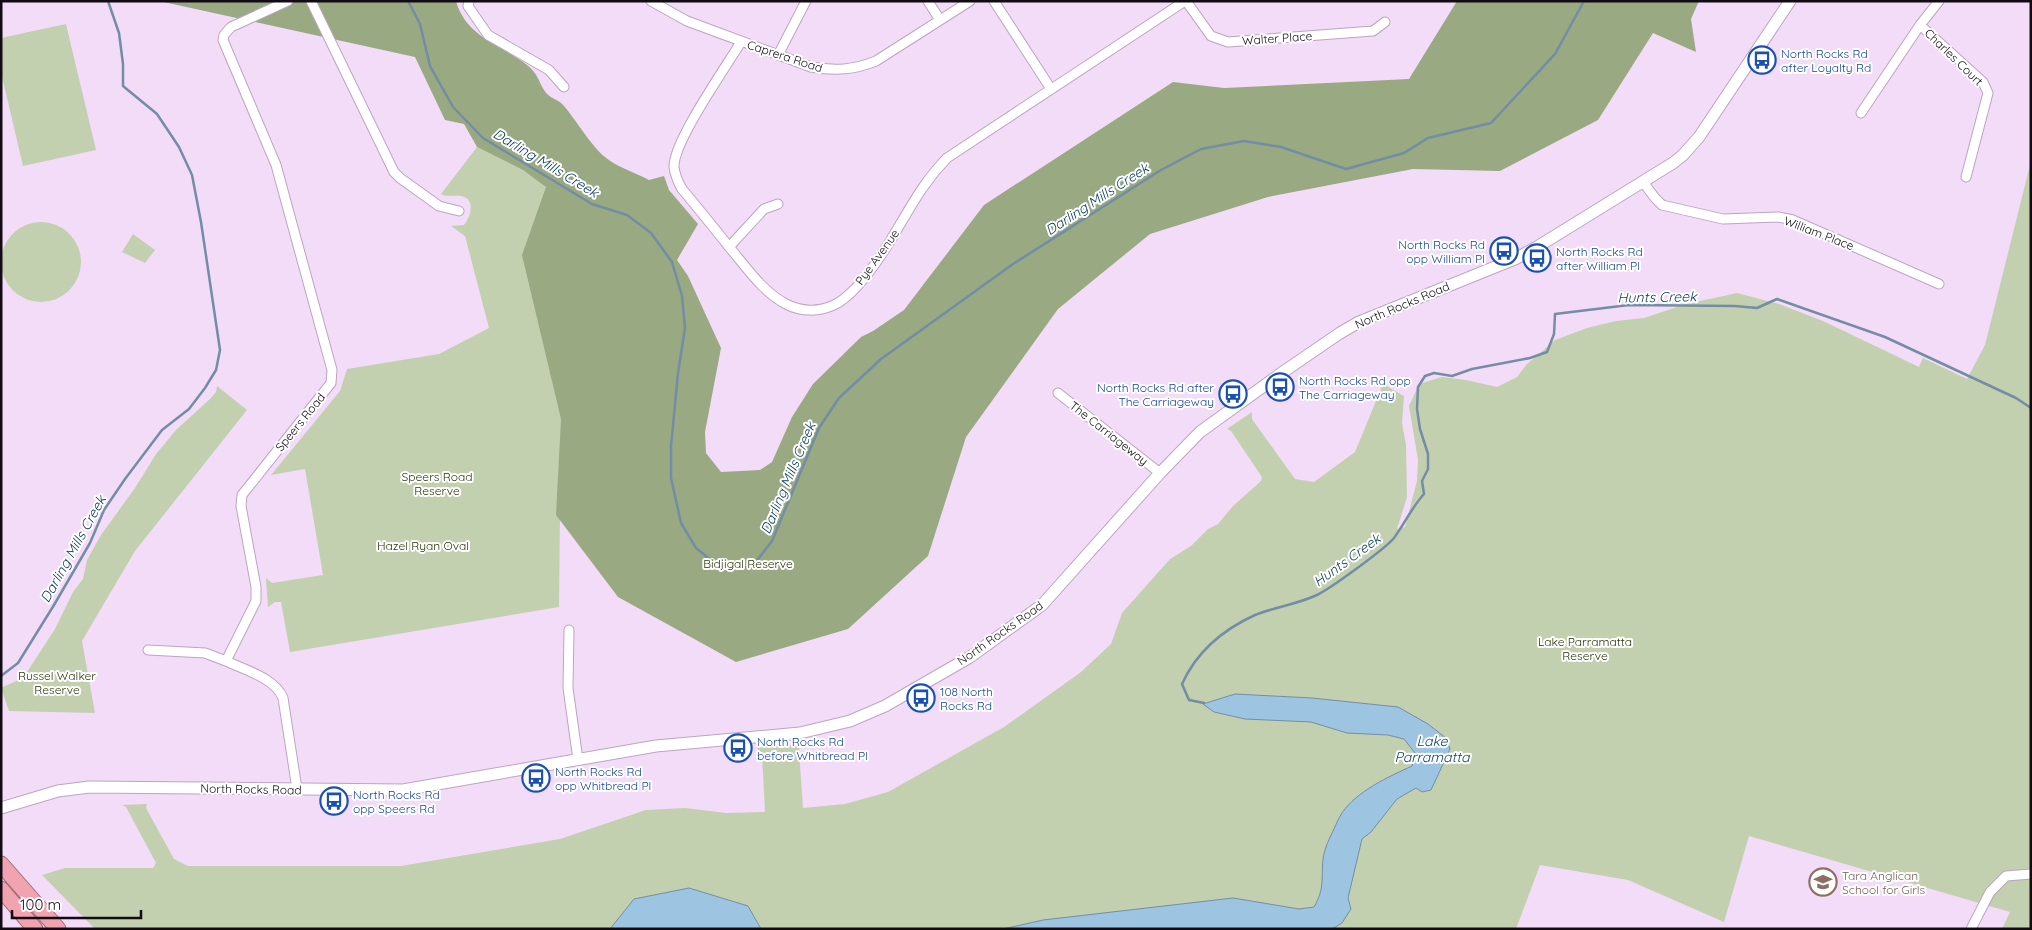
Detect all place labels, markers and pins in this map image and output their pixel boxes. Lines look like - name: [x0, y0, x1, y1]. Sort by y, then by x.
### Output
- bus stop icon: North Rocks Rd after Loyalty Rd: [1747, 45, 1777, 75]
- place label: North Rocks Rd after Loyalty Rd: [1781, 46, 1871, 75]
- bus stop icon: North Rocks Rd opp William Pl: [1489, 236, 1519, 266]
- place label: North Rocks Rd opp William Pl: [1398, 237, 1485, 266]
- bus stop icon: North Rocks Rd after William Pl: [1522, 243, 1552, 273]
- place label: North Rocks Rd after William Pl: [1556, 244, 1643, 273]
- bus stop icon: North Rocks Rd opp The Carriageway: [1265, 372, 1295, 402]
- place label: North Rocks Rd opp The Carriageway: [1299, 373, 1411, 402]
- bus stop icon: North Rocks Rd after The Carriageway: [1218, 379, 1248, 409]
- place label: North Rocks Rd after The Carriageway: [1097, 380, 1214, 409]
- bus stop icon: 108 North Rocks Rd: [906, 683, 936, 713]
- place label: 108 North Rocks Rd: [940, 684, 993, 713]
- bus stop icon: North Rocks Rd before Whitbread Pl: [723, 733, 753, 763]
- place label: North Rocks Rd before Whitbread Pl: [757, 734, 868, 763]
- bus stop icon: North Rocks Rd opp Whitbread Pl: [521, 763, 551, 793]
- place label: North Rocks Rd opp Whitbread Pl: [555, 764, 651, 793]
- bus stop icon: North Rocks Rd opp Speers Rd: [319, 786, 349, 816]
- place label: North Rocks Rd opp Speers Rd: [353, 787, 440, 816]
- school or university icon: Tara Anglican School for Girls: [1808, 867, 1838, 897]
- place label: Tara Anglican School for Girls: [1842, 868, 1926, 897]

